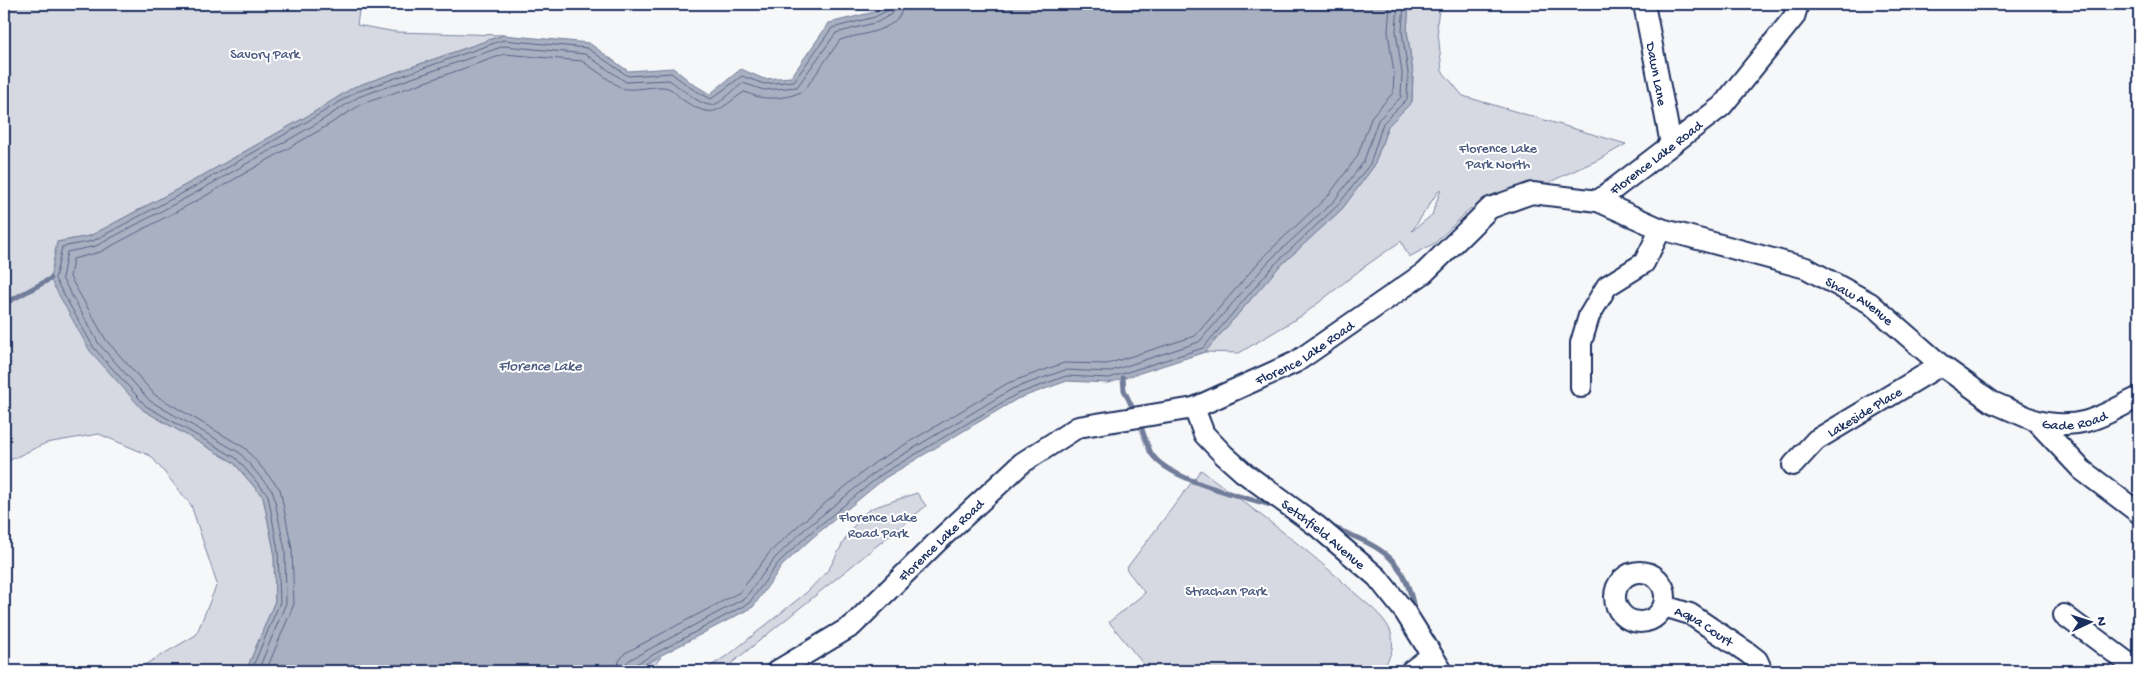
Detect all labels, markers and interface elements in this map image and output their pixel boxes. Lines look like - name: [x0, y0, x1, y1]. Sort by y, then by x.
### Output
- street label: Dawn Lane: [1640, 40, 1670, 108]
- park label: Savory Park: [230, 47, 302, 64]
- street label: Florence Lake Road: [1607, 117, 1708, 200]
- park label: Florence Lake Park North: [1458, 141, 1538, 174]
- street label: Shaw Avenue: [1822, 274, 1896, 331]
- street label: Florence Lake Road: [1252, 317, 1360, 391]
- water label: Florence Lake: [498, 358, 583, 376]
- street label: Lakeside Place: [1825, 384, 1906, 442]
- street label: Gade Road: [2041, 408, 2112, 435]
- street label: Florence Lake Road: [895, 495, 990, 587]
- street label: Setchfield Avenue: [1277, 497, 1368, 575]
- park label: Florence Lake Road Park: [838, 510, 918, 543]
- park label: Strachan Park: [1185, 584, 1269, 601]
- north arrow: [2066, 598, 2116, 648]
- street label: Aqua Court: [1672, 604, 1737, 652]
- text: N: [2092, 616, 2109, 626]

